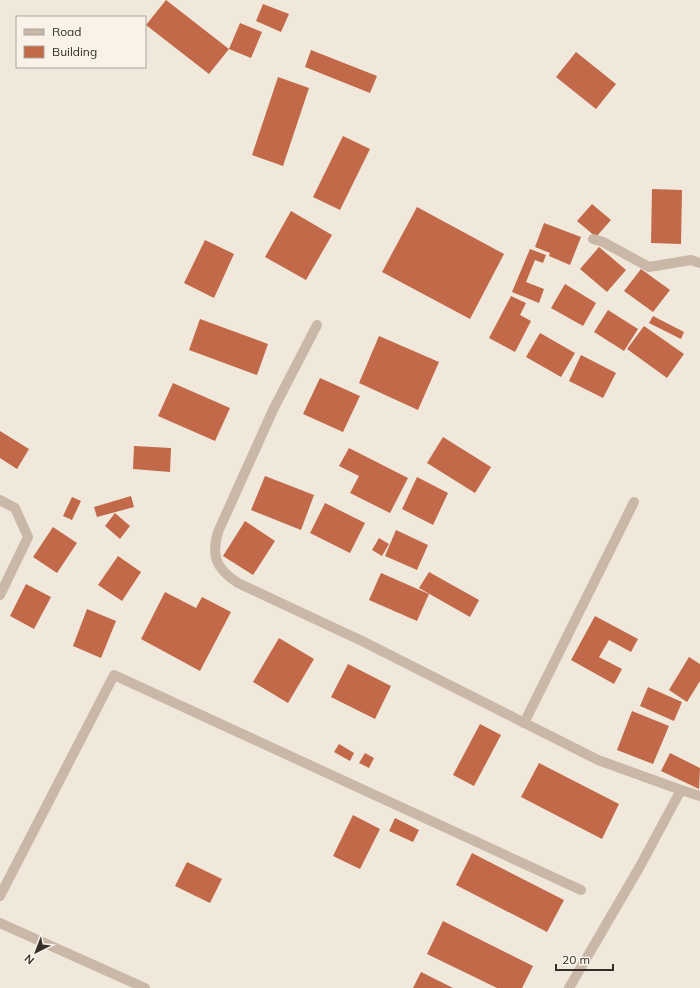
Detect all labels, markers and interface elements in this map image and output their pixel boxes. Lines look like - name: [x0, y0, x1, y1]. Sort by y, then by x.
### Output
- legend: [16, 16, 146, 68]
- text: Road: [52, 24, 81, 39]
- text: Building: [52, 44, 97, 59]
- north arrow: [16, 932, 56, 972]
- scale bar: [556, 946, 613, 972]
- text: N: [22, 951, 37, 967]
- text: 20 m: [562, 952, 590, 967]

